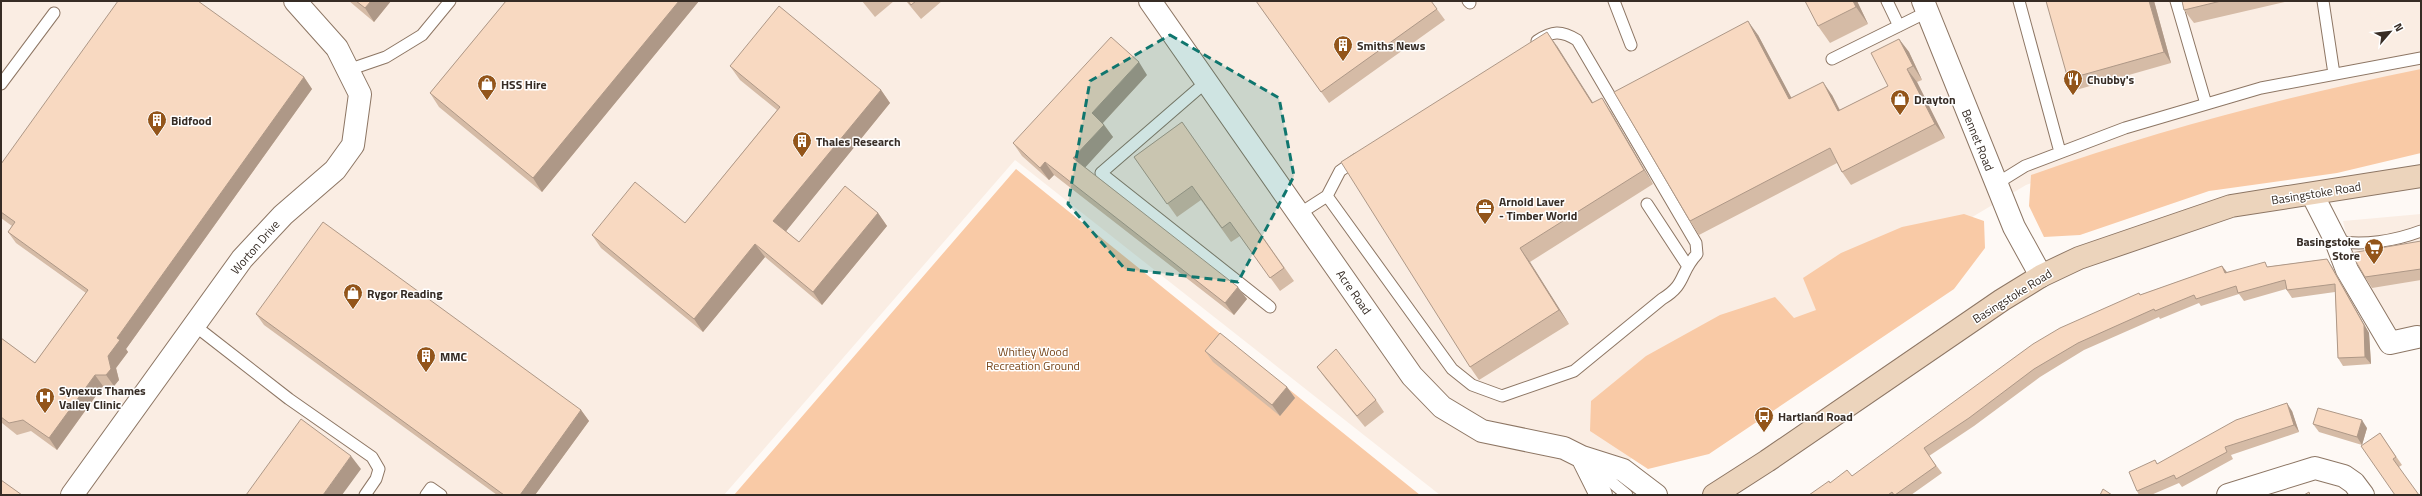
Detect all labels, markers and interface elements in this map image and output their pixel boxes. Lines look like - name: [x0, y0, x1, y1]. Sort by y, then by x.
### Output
- north arrow: [2370, 12, 2410, 52]
- text: N: [2390, 20, 2408, 34]
- building icon: Smiths News: [1332, 34, 1354, 62]
- place label: Smiths News: [1357, 36, 1426, 55]
- restaurant icon: Chubby's: [2062, 68, 2084, 96]
- place label: Chubby's: [2087, 70, 2135, 89]
- shop icon: HSS Hire: [476, 73, 498, 101]
- place label: HSS Hire: [501, 75, 547, 94]
- shop icon: Drayton: [1889, 88, 1911, 116]
- place label: Drayton: [1914, 90, 1956, 109]
- street label: Bennet Road: [1957, 106, 1999, 174]
- building icon: Bidfood: [146, 109, 168, 137]
- place label: Bidfood: [171, 111, 212, 130]
- building icon: Thales Research: [791, 130, 813, 158]
- place label: Thales Research: [816, 132, 901, 151]
- street label: Basingstoke Road: [2270, 177, 2362, 209]
- place label: Arnold Laver - Timber World: [1499, 192, 1577, 225]
- office icon: Arnold Laver - Timber World: [1474, 197, 1496, 225]
- street label: Worton Drive: [226, 216, 284, 278]
- place label: Basingstoke Store: [2296, 232, 2360, 265]
- supermarket icon: Basingstoke Store: [2363, 237, 2385, 265]
- street label: Basingstoke Road: [1969, 264, 2055, 328]
- street label: Acre Road: [1332, 266, 1376, 318]
- shop icon: Rygor Reading: [342, 282, 364, 310]
- place label: Rygor Reading: [367, 284, 443, 303]
- park label: Whitley Wood Recreation Ground: [986, 342, 1080, 375]
- building icon: MMC: [415, 345, 437, 373]
- place label: MMC: [440, 347, 468, 366]
- place label: Synexus Thames Valley Clinic: [59, 381, 146, 414]
- hospital icon: Synexus Thames Valley Clinic: [34, 386, 56, 414]
- bus stop icon: Hartland Road: [1753, 405, 1775, 433]
- place label: Hartland Road: [1778, 407, 1853, 426]

